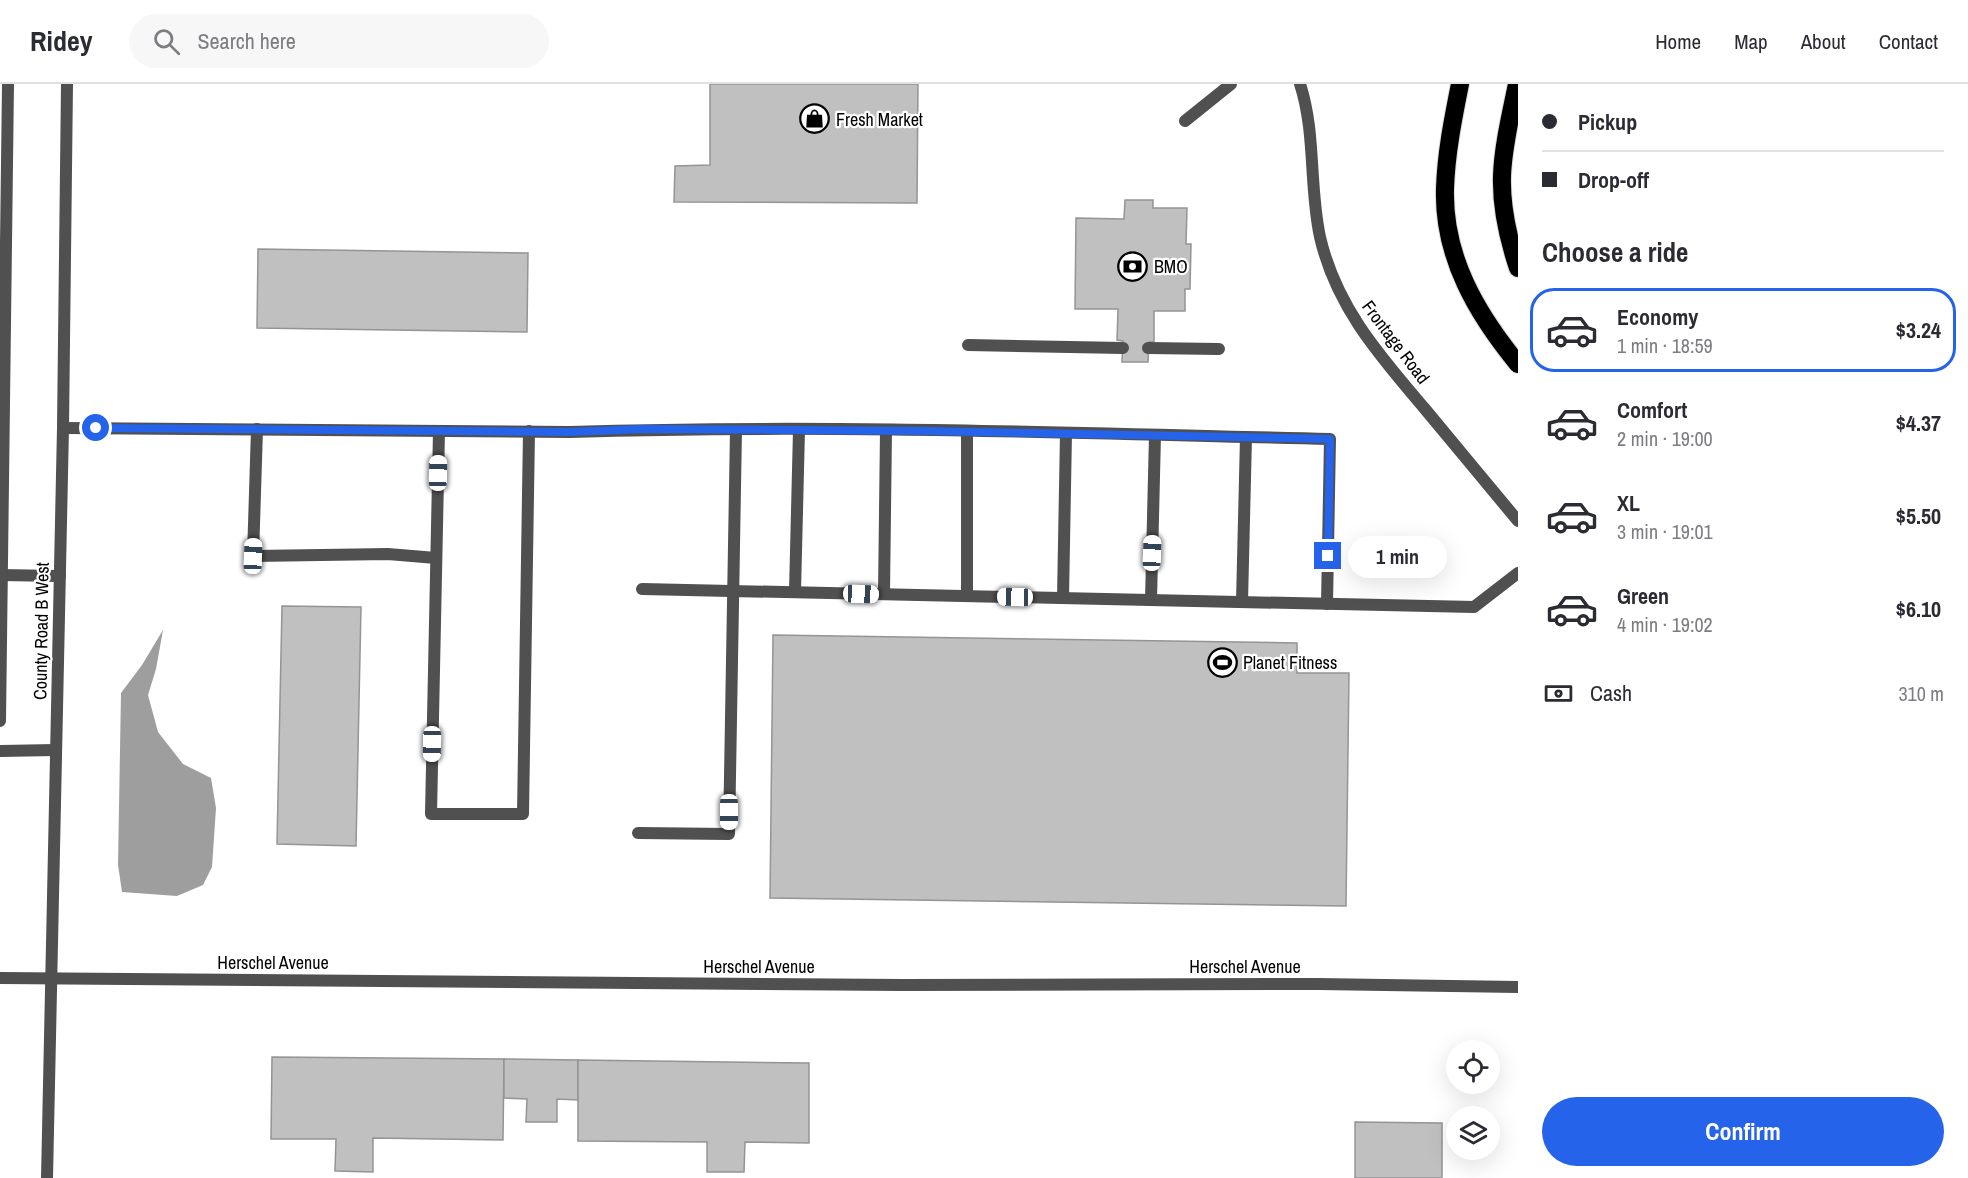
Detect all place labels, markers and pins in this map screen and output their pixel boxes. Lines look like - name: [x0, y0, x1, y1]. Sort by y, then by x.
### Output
- shop icon: Fresh Market: [799, 103, 831, 135]
- place label: Fresh Market: [836, 107, 923, 132]
- bank icon: BMO: [1117, 250, 1149, 282]
- place label: BMO: [1154, 254, 1188, 279]
- sports icon: Planet Fitness: [1206, 646, 1238, 678]
- place label: Planet Fitness: [1243, 650, 1337, 675]

